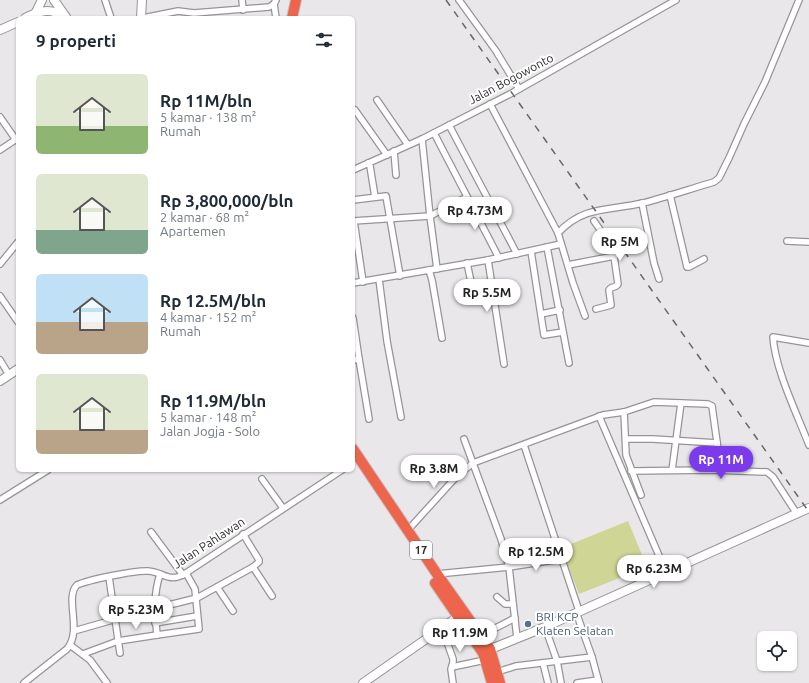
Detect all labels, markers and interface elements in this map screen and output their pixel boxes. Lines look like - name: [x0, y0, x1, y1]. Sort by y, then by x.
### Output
- icon: filters: [313, 29, 335, 51]
- text: 9 properti: [36, 31, 116, 50]
- street label: Jalan Bogowonto: [466, 51, 556, 106]
- icon: home: [68, 90, 116, 138]
- text: Rp 11M/bln: [160, 91, 252, 110]
- text: 5 kamar · 138 m²: [160, 110, 256, 124]
- text: Rumah: [160, 124, 201, 138]
- icon: home: [68, 190, 116, 238]
- text: Rp 3,800,000/bln: [160, 191, 294, 210]
- pin: Rp 4.73M: [434, 197, 516, 231]
- text: Rp 4.73M: [447, 203, 503, 217]
- text: 2 kamar · 68 m²: [160, 210, 249, 224]
- text: Apartemen: [160, 224, 226, 238]
- pin: Rp 5M: [592, 228, 648, 262]
- text: Rp 5M: [601, 234, 639, 248]
- pin: Rp 5.5M: [450, 279, 524, 313]
- text: Rp 5.5M: [463, 285, 511, 299]
- icon: home: [68, 290, 116, 338]
- text: Rp 12.5M/bln: [160, 291, 266, 310]
- text: 4 kamar · 152 m²: [160, 310, 256, 324]
- text: Rumah: [160, 324, 201, 338]
- icon: home: [68, 390, 116, 438]
- text: Rp 11.9M/bln: [160, 391, 266, 410]
- text: 5 kamar · 148 m²: [160, 410, 256, 424]
- text: Jalan Jogja - Solo: [160, 424, 260, 438]
- pin: Rp 11M: [688, 446, 754, 480]
- text: Rp 11M: [698, 452, 744, 466]
- pin: Rp 3.8M: [397, 455, 471, 489]
- text: Rp 3.8M: [410, 461, 458, 475]
- street label: Jalan Pahlawan: [170, 515, 247, 571]
- pin: Rp 12.5M: [495, 538, 577, 572]
- road number: 17: [410, 541, 432, 559]
- text: Rp 12.5M: [508, 544, 564, 558]
- pin: Rp 6.23M: [613, 555, 695, 589]
- text: Rp 6.23M: [626, 561, 682, 575]
- pin: Rp 5.23M: [95, 596, 177, 630]
- text: Rp 5.23M: [108, 602, 164, 616]
- place label: BRI KCP Klaten Selatan: [536, 610, 614, 637]
- pin: Rp 11.9M: [419, 619, 501, 653]
- marker: BRI KCP Klaten Selatan: [523, 619, 533, 629]
- text: Rp 11.9M: [432, 625, 488, 639]
- map controls: [757, 631, 797, 671]
- button: locate: [757, 631, 797, 671]

